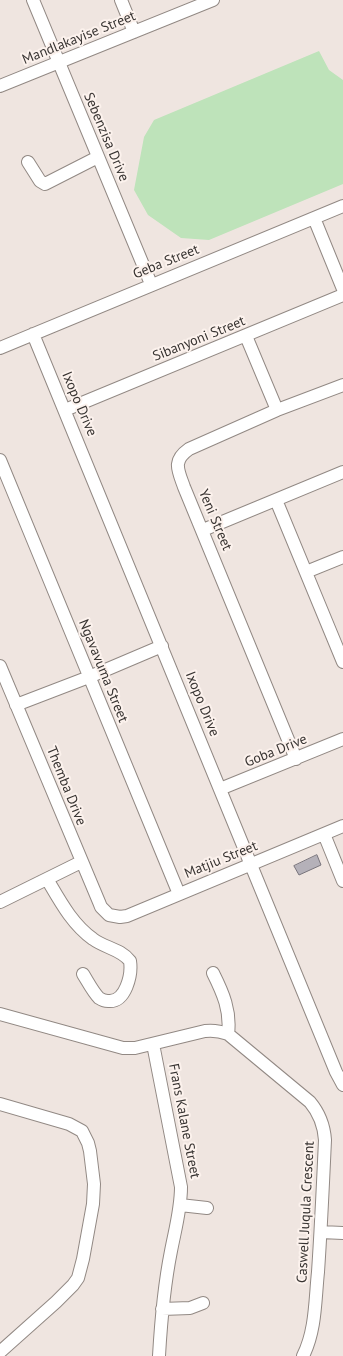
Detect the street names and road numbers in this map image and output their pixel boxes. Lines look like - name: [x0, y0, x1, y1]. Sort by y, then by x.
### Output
- street label: Mandlakayise Street: [20, 8, 138, 68]
- street label: Sebenzisa Drive: [80, 90, 132, 184]
- street label: Geba Street: [131, 241, 201, 283]
- street label: Sibanyoni Street: [150, 313, 248, 365]
- street label: Ixopo Drive: [58, 369, 100, 439]
- street label: Yeni Street: [195, 487, 235, 553]
- street label: Ngavavuma Street: [75, 617, 131, 725]
- street label: Ixopo Drive: [181, 669, 223, 739]
- street label: Goba Drive: [242, 731, 310, 771]
- street label: Themba Drive: [43, 744, 89, 828]
- street label: Matjiu Street: [182, 838, 260, 882]
- street label: Frans Kalane Street: [165, 1062, 203, 1180]
- street label: Caswell Juqula Crescent: [294, 1141, 318, 1283]

